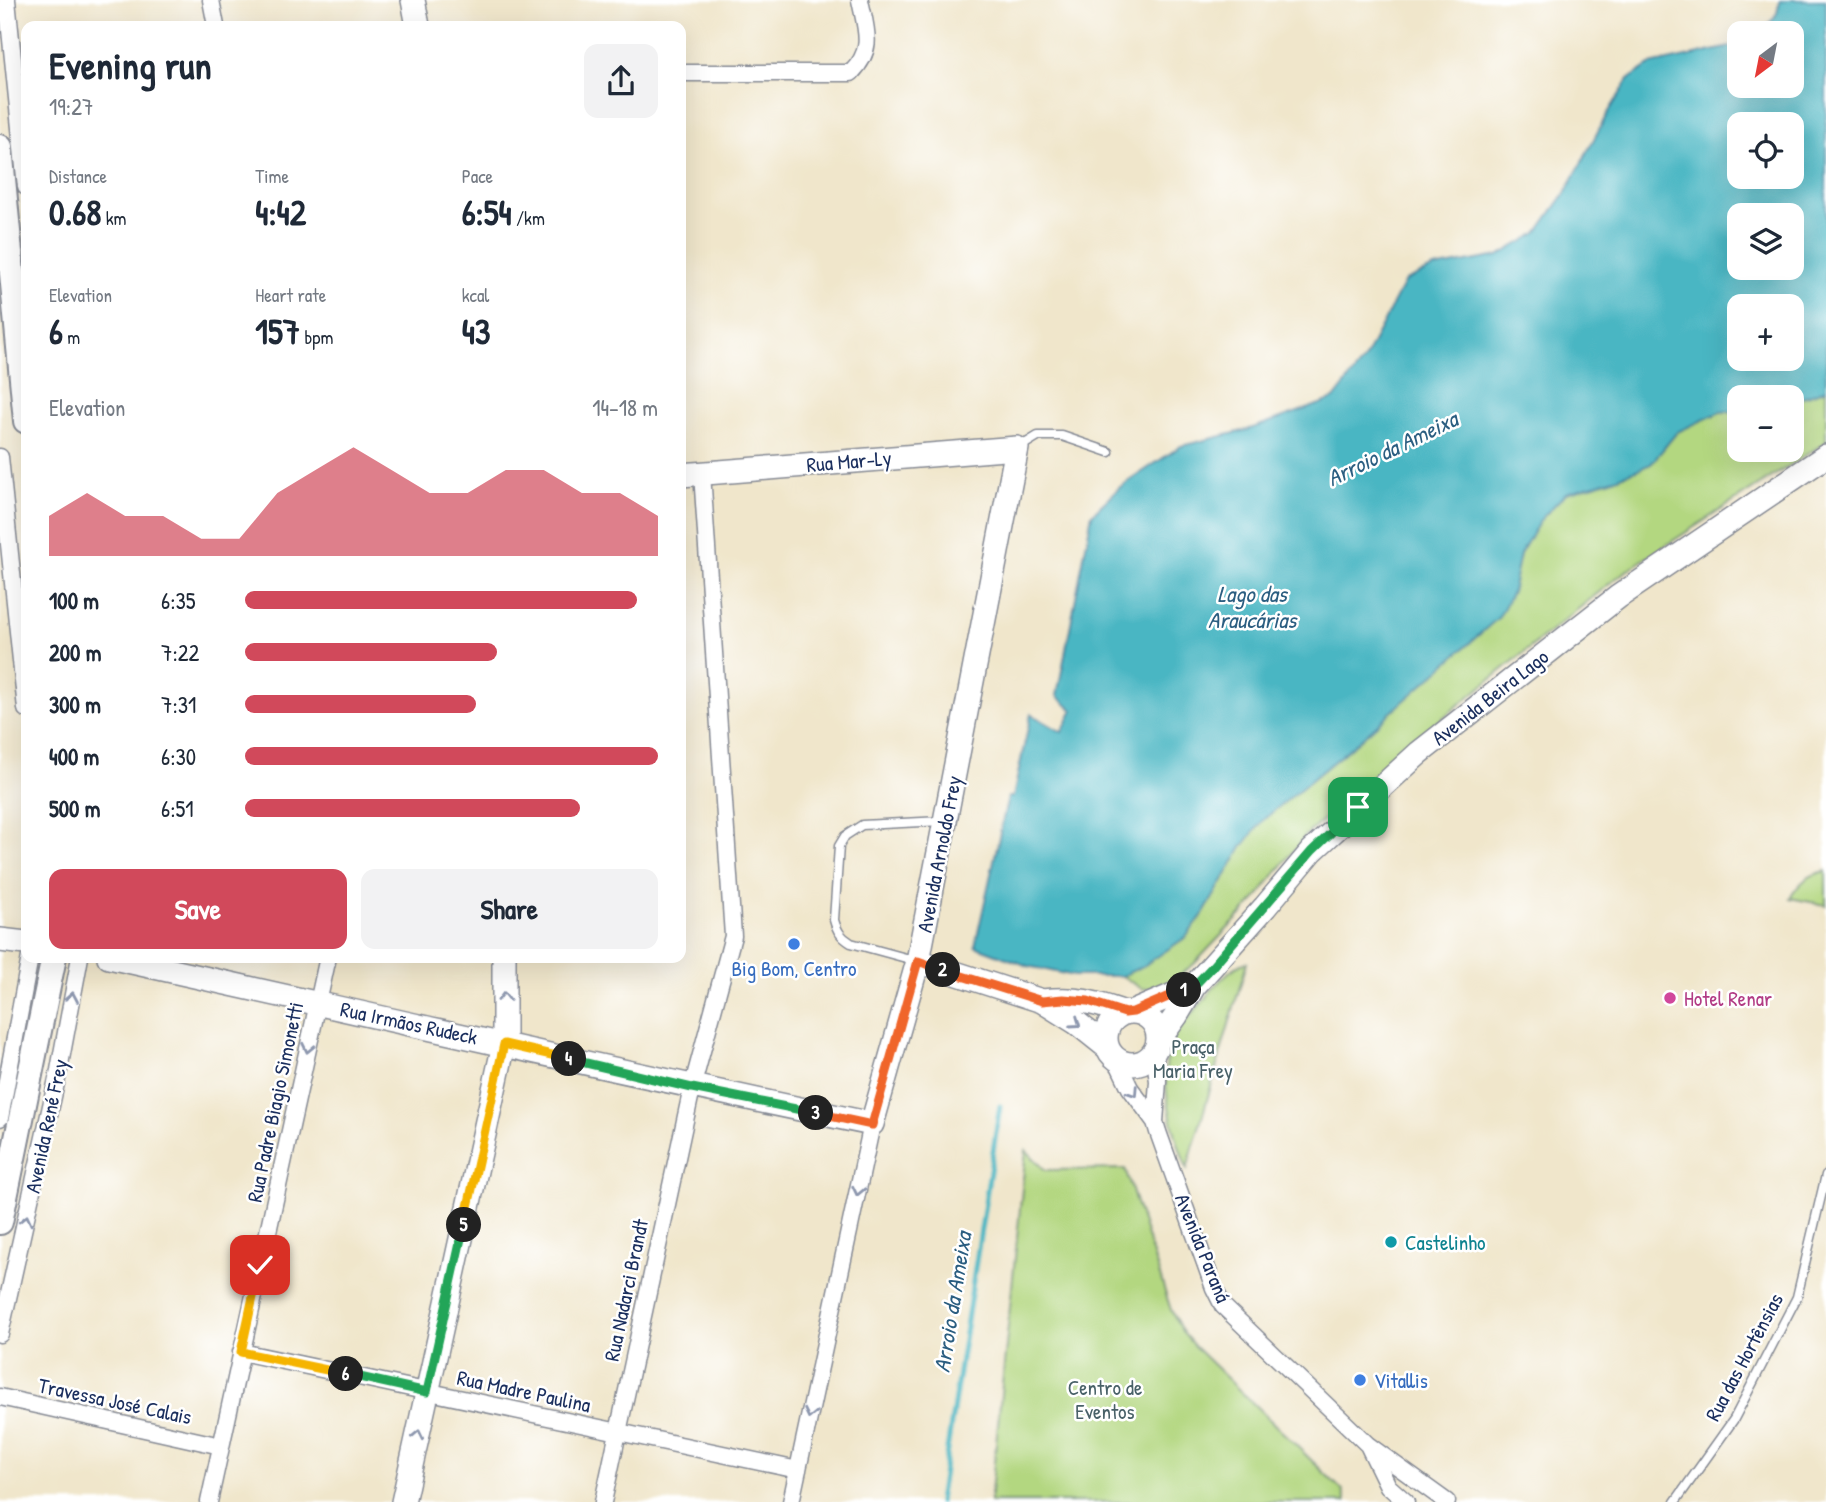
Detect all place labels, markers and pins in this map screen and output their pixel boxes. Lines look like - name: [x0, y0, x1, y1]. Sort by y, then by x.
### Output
- pin: [1328, 777, 1388, 837]
- marker: Big Bom, Centro: [786, 936, 802, 952]
- pin: 2: [926, 953, 960, 988]
- place label: Big Bom, Centro: [731, 954, 857, 983]
- pin: 1: [1166, 972, 1202, 1007]
- place label: Hotel Renar: [1684, 984, 1772, 1013]
- marker: Hotel Renar: [1662, 990, 1678, 1006]
- pin: 4: [552, 1042, 586, 1076]
- pin: 3: [798, 1096, 834, 1130]
- pin: 5: [447, 1208, 482, 1242]
- place label: Castelinho: [1405, 1228, 1485, 1257]
- marker: Castelinho: [1383, 1234, 1399, 1250]
- pin: [230, 1235, 290, 1295]
- pin: 6: [328, 1356, 364, 1392]
- place label: Vitallis: [1374, 1366, 1428, 1395]
- marker: Vitallis: [1352, 1372, 1368, 1388]

